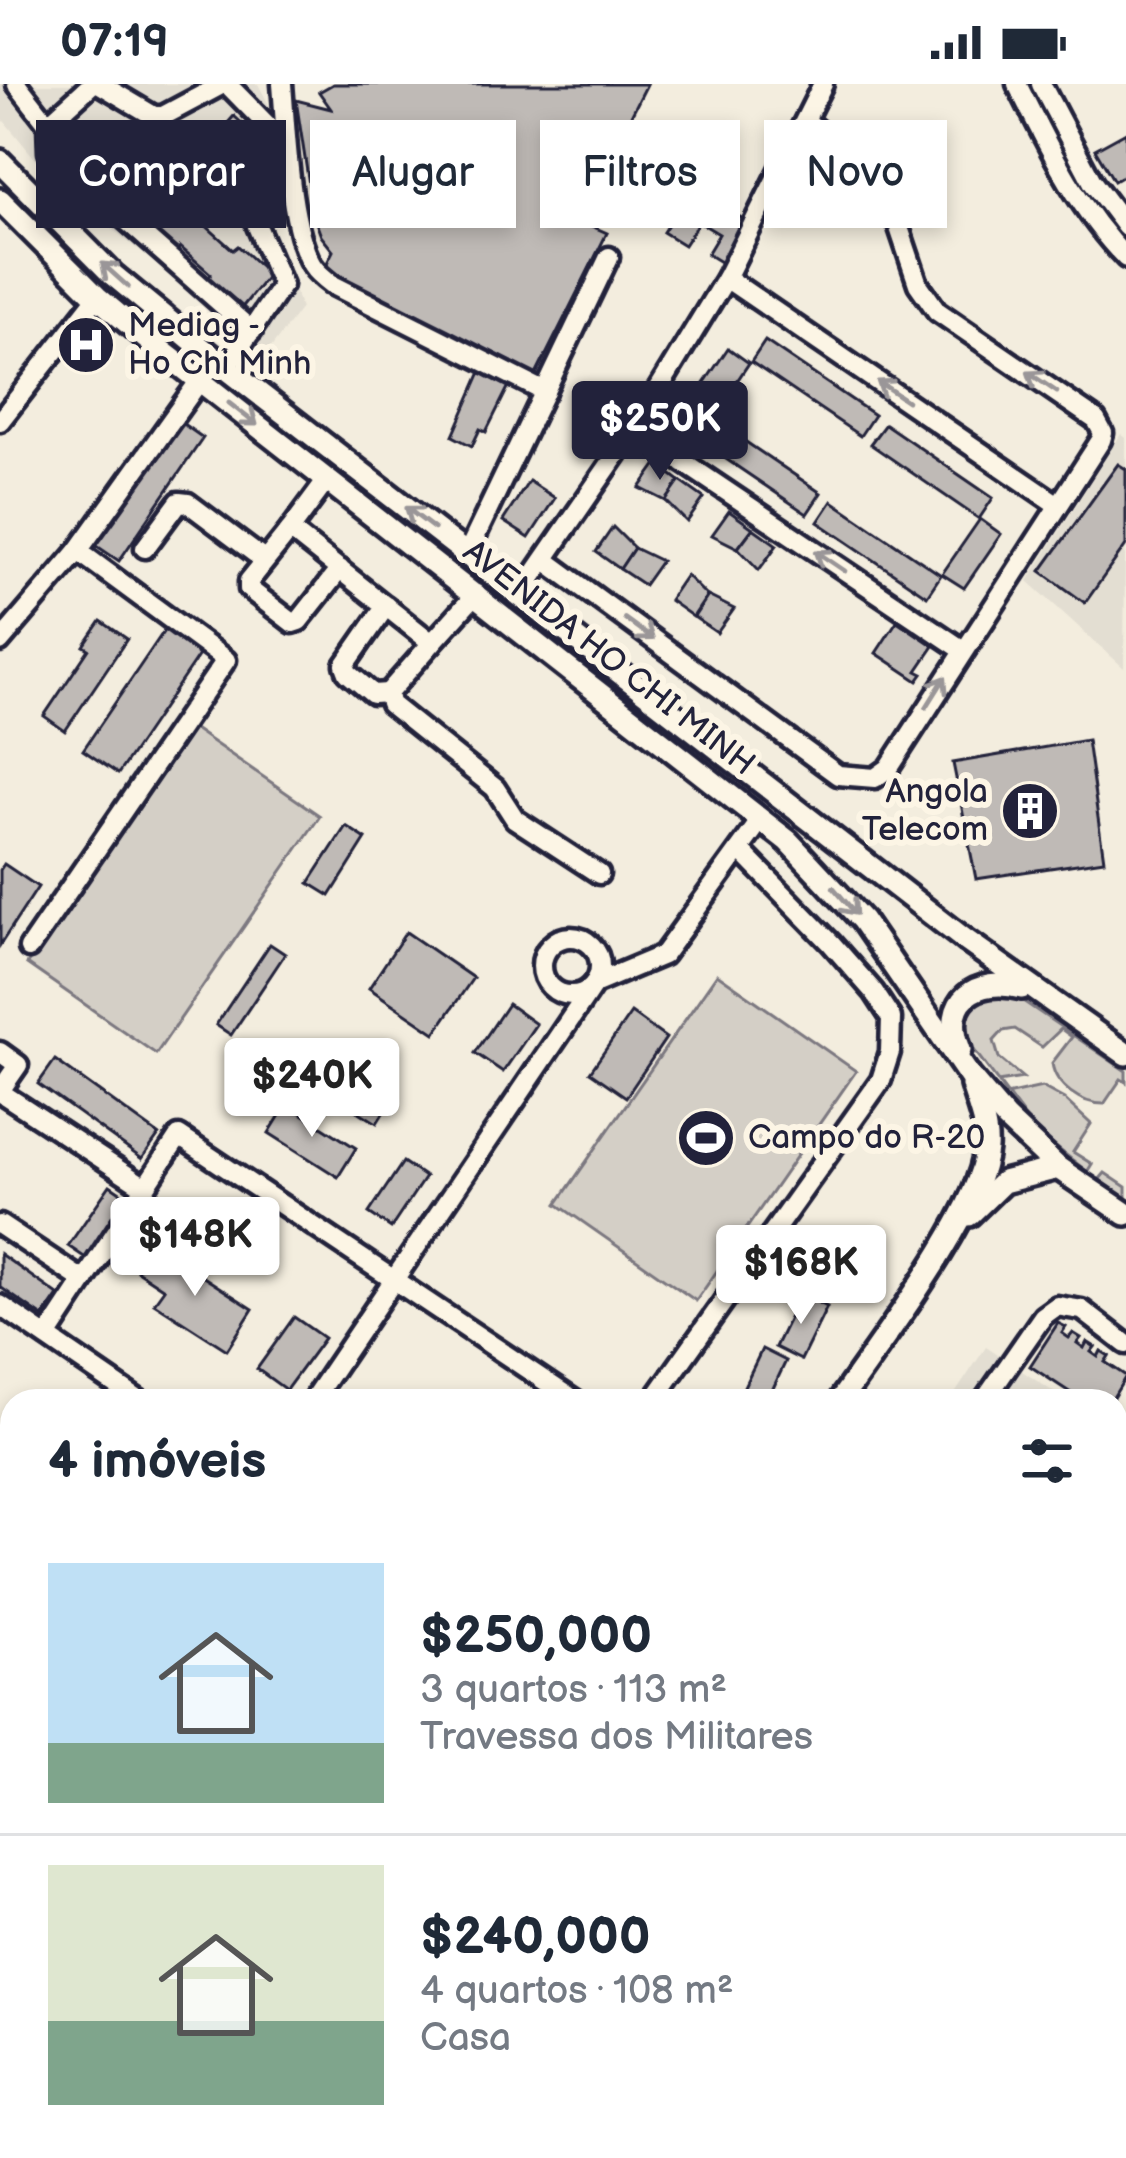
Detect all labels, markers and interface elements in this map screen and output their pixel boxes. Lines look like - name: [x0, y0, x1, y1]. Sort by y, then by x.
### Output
- text: 07:19: [60, 15, 169, 70]
- chip: Comprar: [36, 120, 286, 228]
- chip: Alugar: [310, 120, 516, 228]
- chip: Filtros: [540, 120, 740, 228]
- chip: Novo: [764, 120, 947, 228]
- one-way arrow: [100, 262, 130, 289]
- place label: Mediag - Ho Chi Minh: [128, 306, 311, 384]
- hospital icon: Mediag - Ho Chi Minh: [55, 314, 117, 376]
- one-way arrow: [1025, 370, 1059, 395]
- one-way arrow: [875, 379, 909, 404]
- pin: $250K: [576, 381, 744, 483]
- text: $250K: [599, 396, 721, 443]
- one-way arrow: [226, 400, 258, 427]
- one-way arrow: [404, 505, 436, 532]
- street label: AVENIDA HO CHI MINH: [455, 532, 763, 784]
- one-way arrow: [814, 549, 848, 574]
- one-way arrow: [622, 616, 655, 642]
- one-way arrow: [924, 676, 948, 710]
- place label: Angola Telecom: [862, 772, 988, 850]
- building icon: Angola Telecom: [999, 780, 1061, 842]
- one-way arrow: [831, 885, 858, 916]
- pin: $240K: [228, 1038, 396, 1140]
- text: $240K: [251, 1053, 373, 1100]
- sports icon: Campo do R-20: [675, 1107, 737, 1169]
- place label: Campo do R-20: [748, 1118, 985, 1158]
- pin: $148K: [111, 1197, 279, 1299]
- text: $148K: [137, 1212, 253, 1259]
- pin: $168K: [717, 1225, 885, 1327]
- text: $168K: [743, 1240, 859, 1287]
- icon: filters: [1014, 1428, 1080, 1494]
- text: 4 imóveis: [48, 1431, 266, 1492]
- text: $250,000: [420, 1606, 652, 1667]
- icon: home: [144, 1611, 288, 1755]
- text: 3 quartos · 113 m²: [420, 1667, 727, 1714]
- text: Travessa dos Militares: [420, 1714, 813, 1761]
- text: $240,000: [420, 1907, 651, 1968]
- icon: home: [144, 1913, 288, 2057]
- text: 4 quartos · 108 m²: [420, 1968, 733, 2015]
- text: Casa: [420, 2015, 511, 2062]

